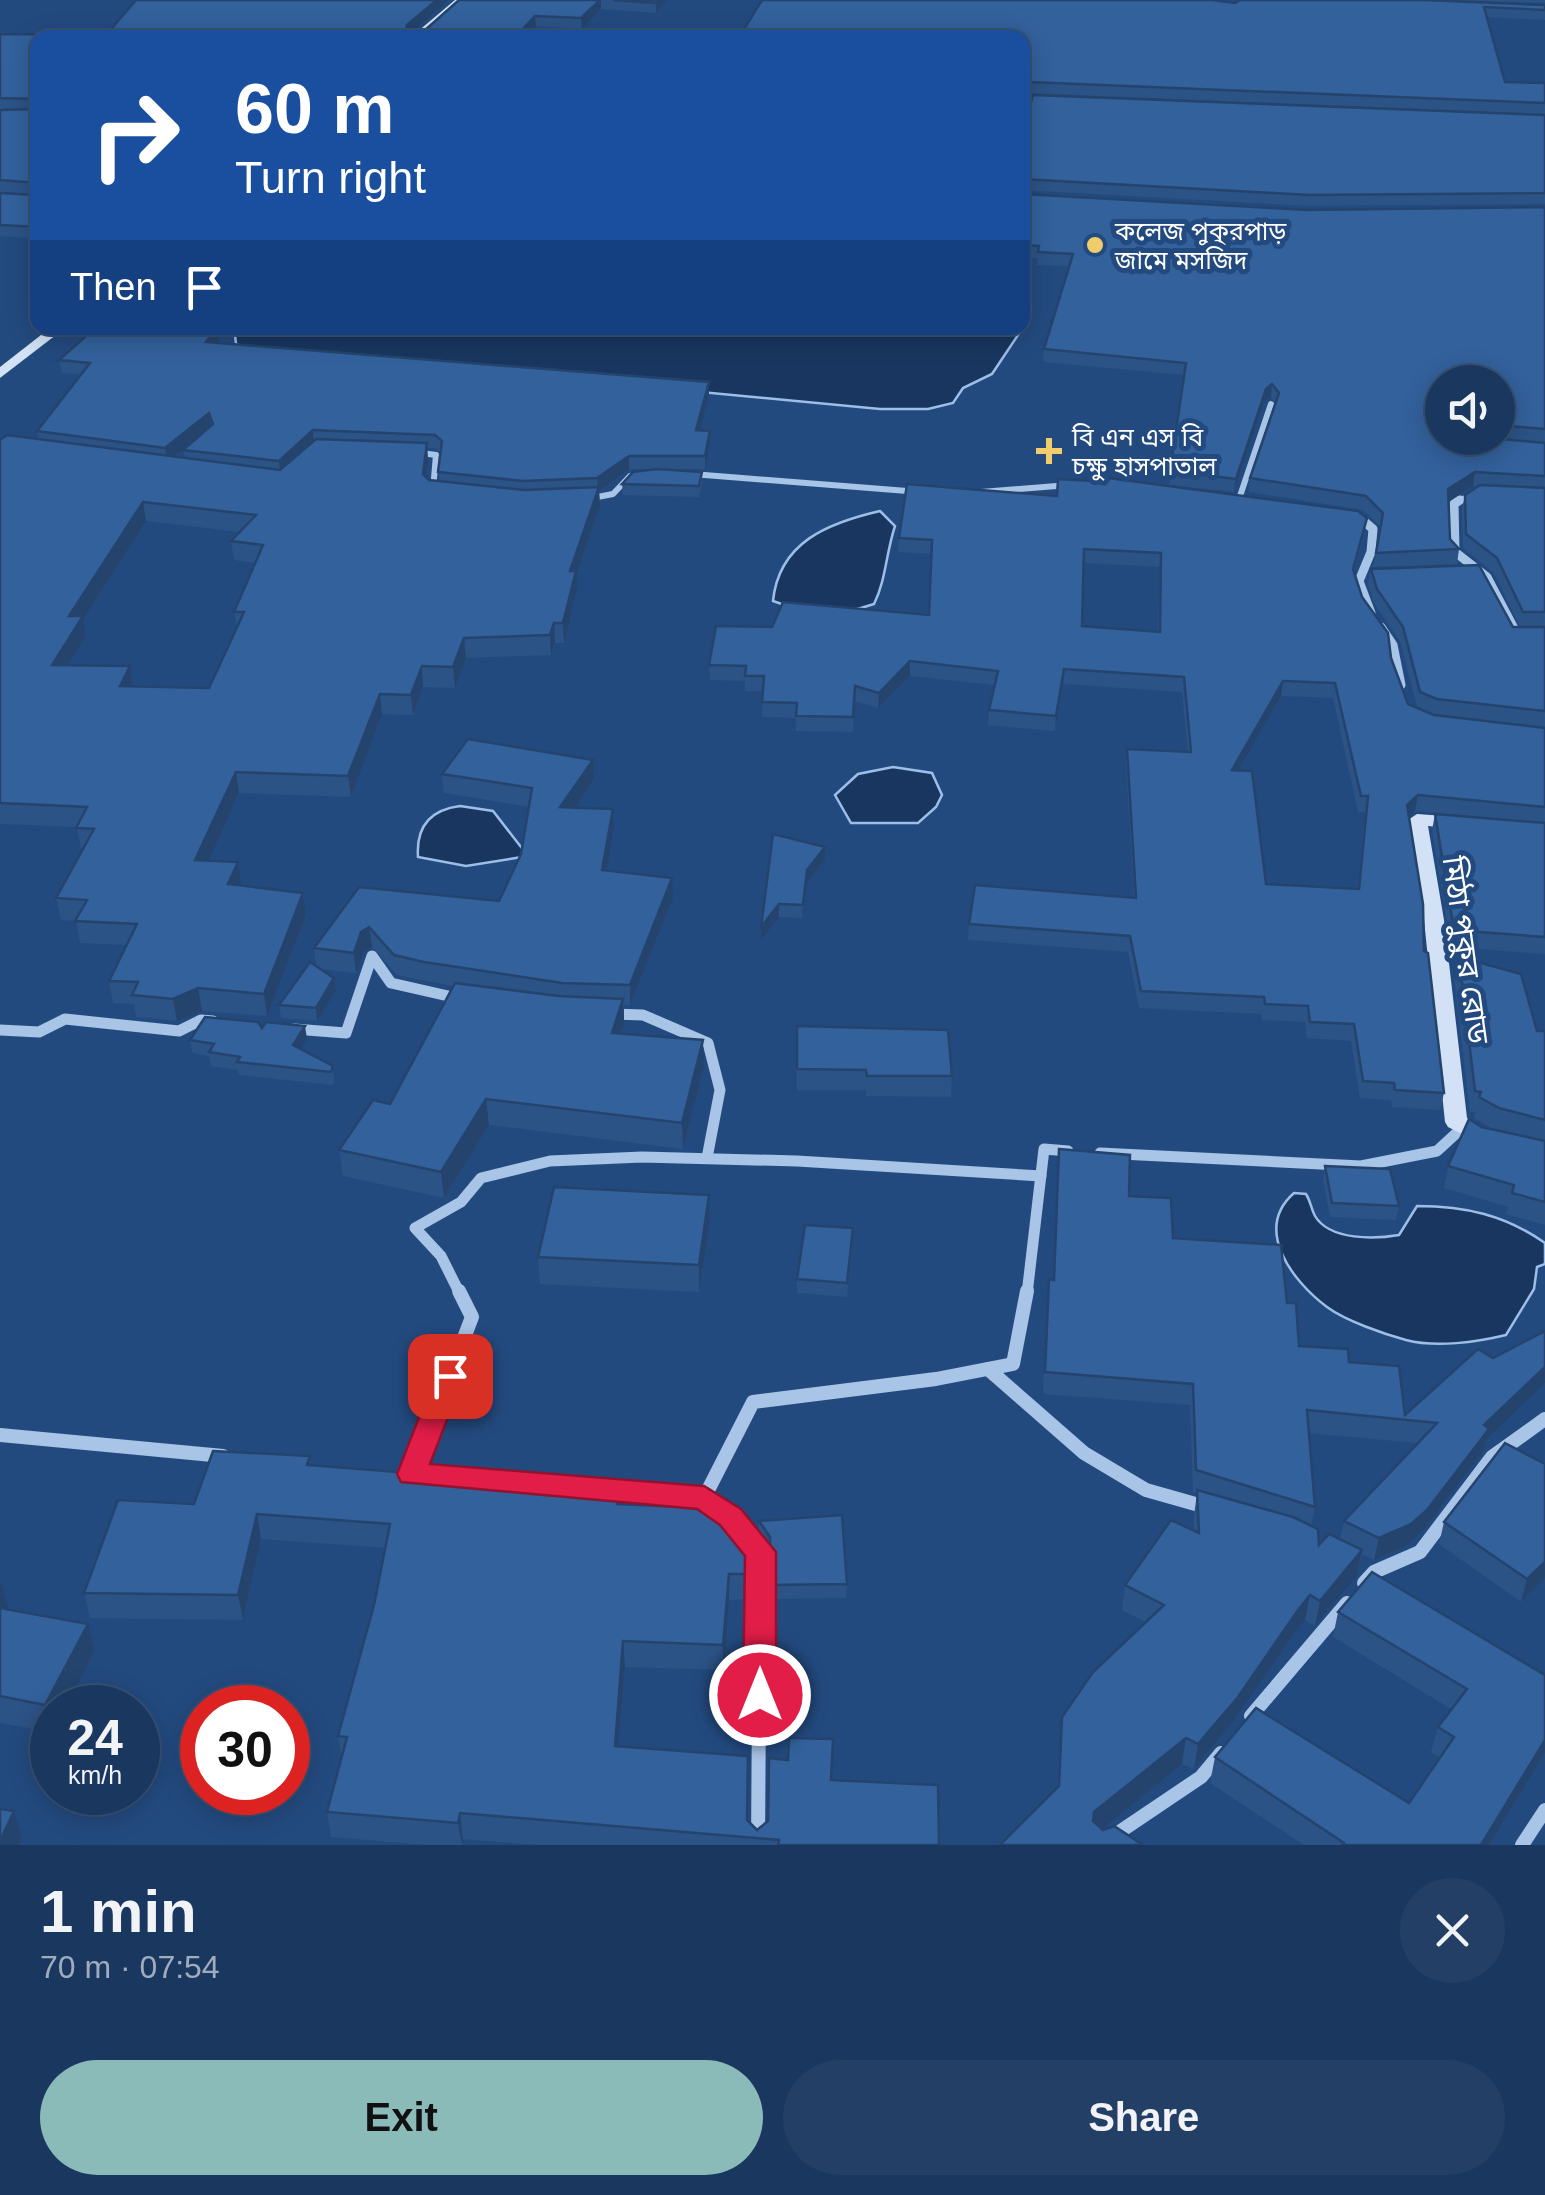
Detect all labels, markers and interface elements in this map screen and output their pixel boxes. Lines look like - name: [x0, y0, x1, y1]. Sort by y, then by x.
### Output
- icon: right: [70, 70, 200, 200]
- text: 60 m: [235, 70, 395, 148]
- text: Turn right: [235, 152, 426, 203]
- place label: কলেজ পুকুরপাড় জামে মসজিদ: [1114, 217, 1287, 274]
- marker: কলেজ পুকুরপাড় জামে মসজিদ: [1084, 234, 1106, 256]
- icon: arrive: [177, 260, 232, 315]
- text: Then: [70, 266, 157, 308]
- map controls: [1425, 365, 1515, 455]
- button: sound: [1425, 365, 1515, 455]
- place label: বি এন এস বি চক্ষু হাসপাতাল: [1071, 423, 1217, 481]
- marker: বি এন এস বি চক্ষু হাসপাতাল: [1036, 438, 1062, 464]
- street label: মিঠা পুকুর রোড: [1435, 853, 1498, 1047]
- pin: [408, 1334, 493, 1419]
- icon: arrive: [423, 1349, 478, 1404]
- position arrow: [708, 1643, 812, 1747]
- speed limit sign: 30: [180, 1685, 310, 1815]
- text: 24: [67, 1710, 123, 1766]
- text: km/h: [68, 1761, 122, 1789]
- text: 1 min: [40, 1878, 197, 1945]
- button: close: [1400, 1878, 1505, 1983]
- text: 70 m · 07:54: [40, 1949, 220, 1985]
- button: Exit: [40, 2060, 763, 2175]
- button: Share: [783, 2060, 1505, 2175]

